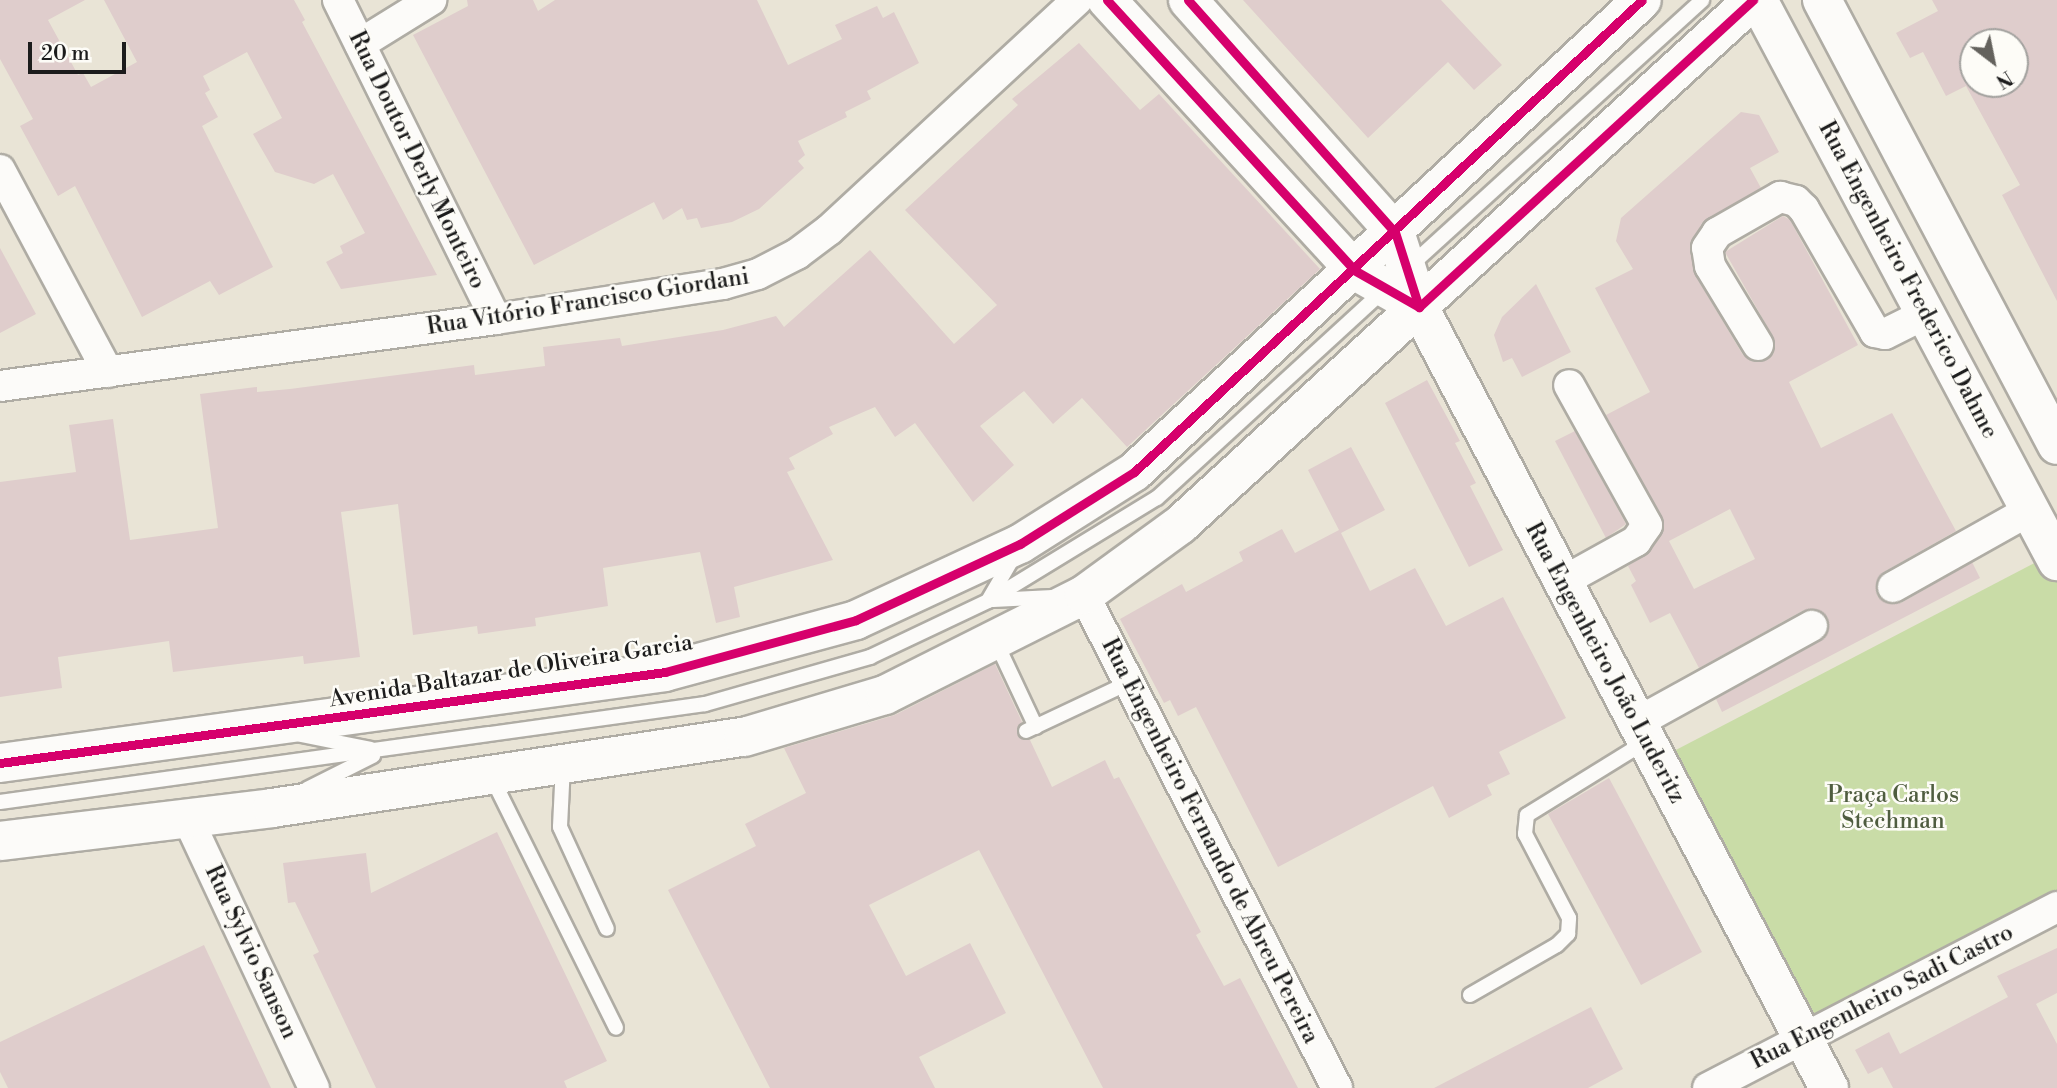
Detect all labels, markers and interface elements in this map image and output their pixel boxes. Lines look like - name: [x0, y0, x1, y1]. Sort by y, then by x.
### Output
- street label: Rua Doutor Derly Monteiro: [342, 27, 492, 293]
- scale bar: [32, 28, 130, 72]
- north arrow: [1959, 28, 2029, 98]
- text: 20 m: [41, 41, 90, 67]
- text: N: [1991, 65, 2017, 93]
- street label: Rua Engenheiro Frederico Dahme: [1812, 117, 2004, 443]
- street label: Rua Vitório Francisco Giordani: [425, 263, 751, 341]
- street label: Rua Engenheiro João Luderitz: [1519, 518, 1691, 808]
- street label: Avenida Baltazar de Oliveira Garcia: [327, 629, 695, 713]
- street label: Rua Engenheiro Fernando de Abreu Pereira: [1095, 634, 1325, 1048]
- park label: Praça Carlos Stechman: [1827, 781, 1959, 835]
- street label: Rua Sylvio Sanson: [199, 861, 303, 1043]
- street label: Rua Engenheiro Sadi Castro: [1746, 919, 2018, 1075]

